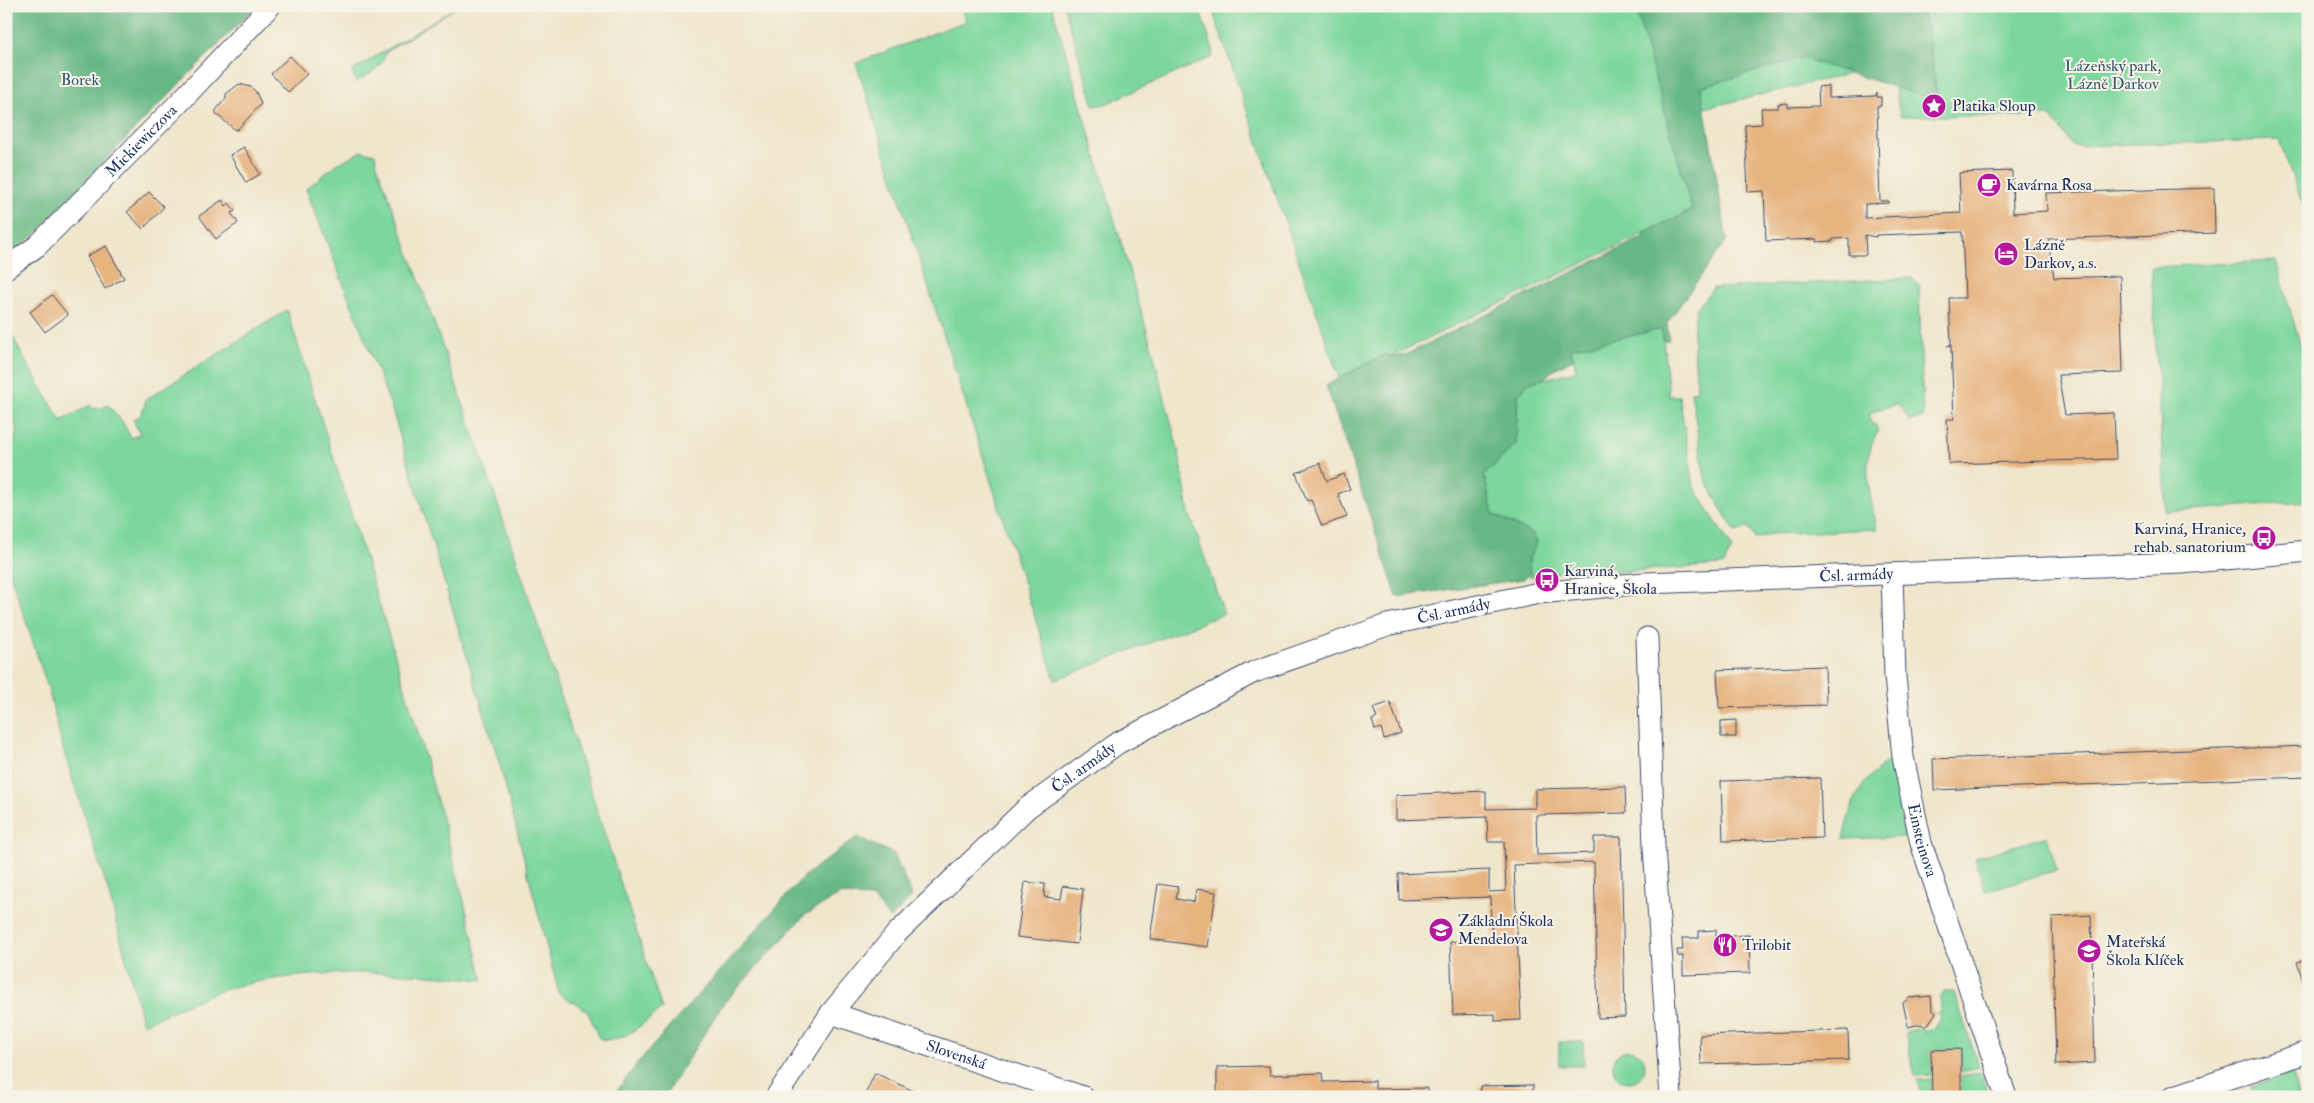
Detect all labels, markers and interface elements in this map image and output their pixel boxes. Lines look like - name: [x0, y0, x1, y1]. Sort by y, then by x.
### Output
- park label: Lázeňský park, Lázně Darkov: [2065, 56, 2161, 94]
- park label: Borek: [61, 70, 100, 90]
- place icon: Platika Sloup: [1921, 93, 1947, 119]
- place label: Platika Sloup: [1952, 96, 2036, 117]
- street label: Mickiewiczova: [101, 100, 182, 181]
- cafe icon: Kavárna Rosa: [1976, 172, 2002, 198]
- place label: Kavárna Rosa: [2006, 175, 2093, 195]
- place label: Lázně Darkov, a.s.: [2024, 235, 2097, 273]
- hotel icon: Lázně Darkov, a.s.: [1993, 241, 2019, 267]
- place label: Karviná, Hranice, rehab. sanatorium: [2134, 519, 2247, 557]
- bus stop icon: Karviná, Hranice, rehab. sanatorium: [2251, 525, 2277, 551]
- place label: Karviná, Hranice, Škola: [1564, 561, 1657, 599]
- street label: Čsl. armády: [1819, 564, 1895, 587]
- bus stop icon: Karviná, Hranice, Škola: [1534, 567, 1560, 593]
- street label: Čsl. armády: [1415, 593, 1493, 628]
- street label: Čsl. armády: [1047, 737, 1120, 797]
- street label: Einsteinova: [1903, 802, 1942, 880]
- place label: Základní Škola Mendelova: [1458, 910, 1554, 949]
- school or university icon: Základní Škola Mendelova: [1428, 917, 1454, 943]
- restaurant icon: Trilobit: [1712, 932, 1738, 958]
- place label: Mateřská Škola Klíček: [2106, 932, 2185, 970]
- place label: Trilobit: [1742, 935, 1791, 955]
- school or university icon: Mateřská Škola Klíček: [2076, 938, 2102, 964]
- street label: Slovenská: [924, 1035, 989, 1074]

